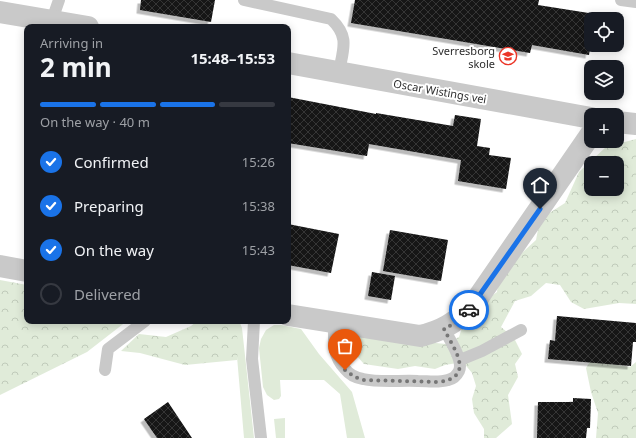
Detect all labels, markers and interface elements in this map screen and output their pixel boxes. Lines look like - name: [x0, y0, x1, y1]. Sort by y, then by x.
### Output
- map controls: [584, 12, 624, 196]
- button: locate: [584, 12, 624, 52]
- text: Arriving in: [40, 34, 103, 52]
- place label: Sverresborg skole: [432, 43, 495, 71]
- school or university icon: Sverresborg skole: [498, 46, 518, 66]
- text: 15:48–15:53: [190, 48, 275, 68]
- text: 2 min: [40, 49, 112, 85]
- button: layers: [584, 60, 624, 100]
- street label: Oscar Wistings vei: [392, 75, 488, 107]
- button: +: [584, 108, 624, 148]
- text: On the way · 40 m: [40, 113, 150, 131]
- icon: check: [40, 151, 62, 173]
- text: Confirmed: [74, 152, 149, 172]
- text: 15:26: [242, 153, 275, 171]
- button: −: [584, 156, 624, 196]
- pin: [523, 168, 557, 209]
- icon: home: [529, 174, 551, 196]
- icon: check: [40, 195, 62, 217]
- text: Preparing: [74, 196, 144, 216]
- text: 15:38: [242, 197, 275, 215]
- icon: check: [40, 239, 62, 261]
- text: On the way: [74, 240, 154, 260]
- text: 15:43: [242, 241, 275, 259]
- text: Delivered: [74, 284, 141, 304]
- courier: [449, 290, 489, 330]
- icon: car: [458, 299, 480, 321]
- pin: [328, 329, 362, 370]
- icon: bag: [334, 335, 356, 357]

